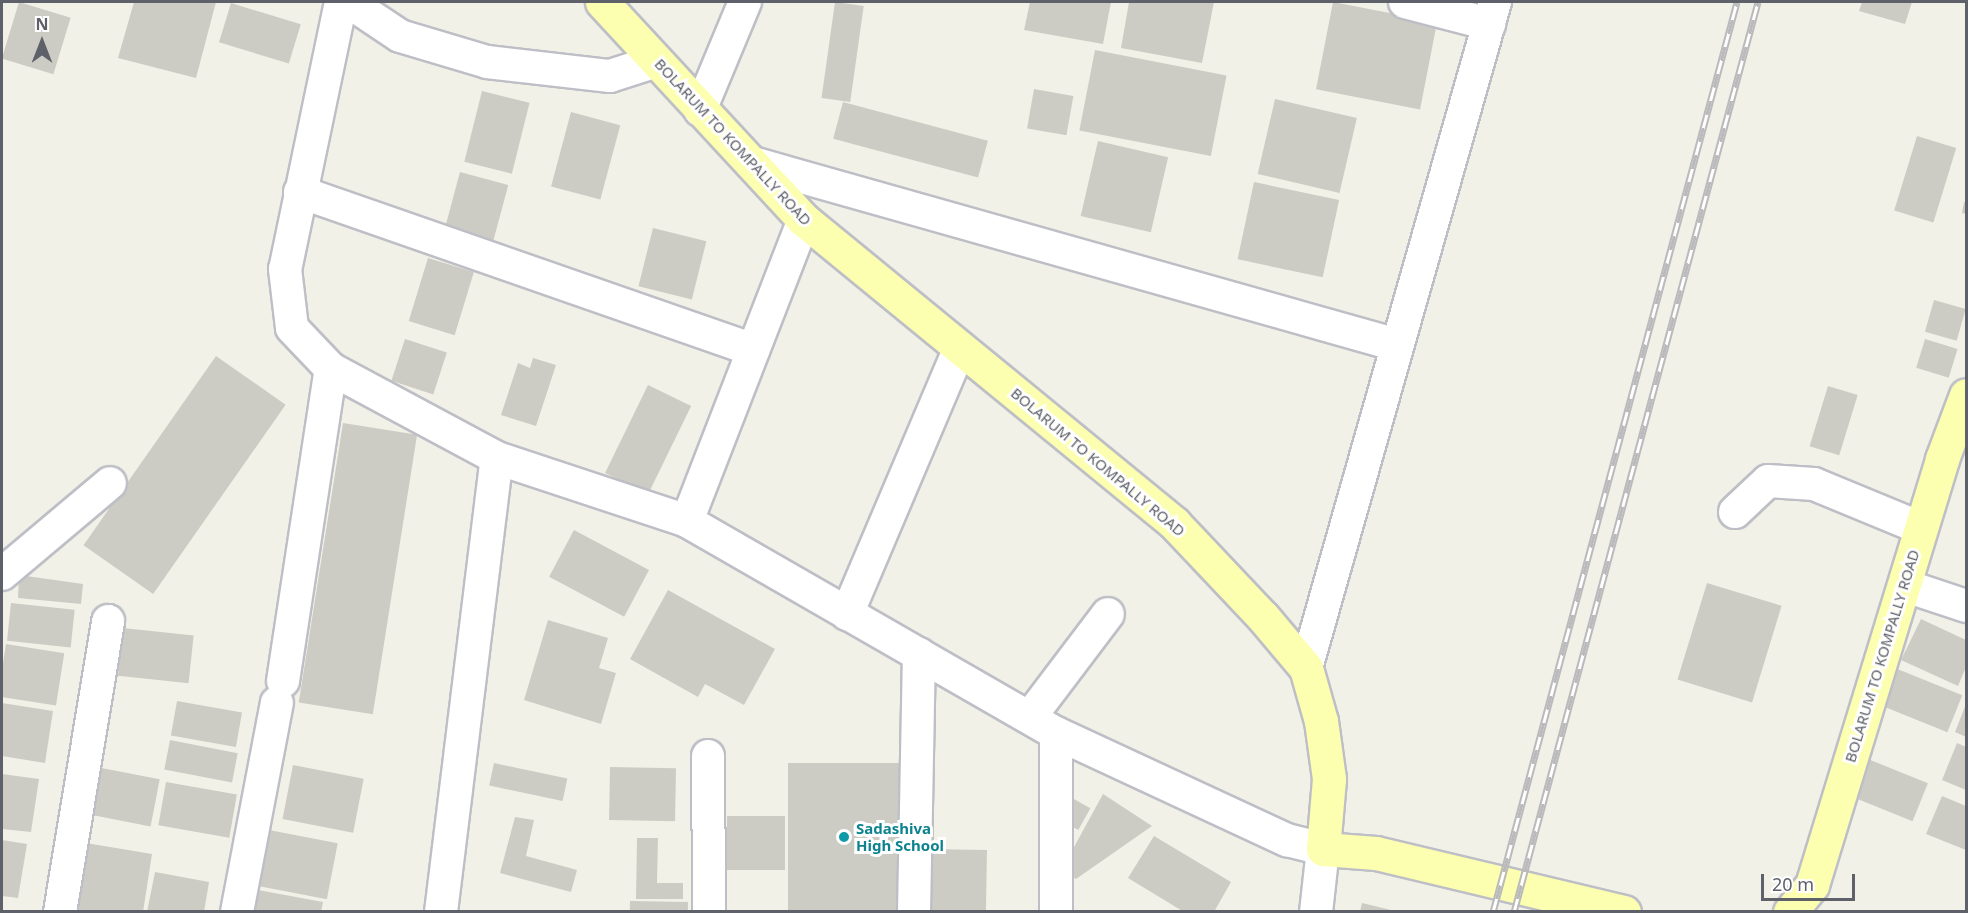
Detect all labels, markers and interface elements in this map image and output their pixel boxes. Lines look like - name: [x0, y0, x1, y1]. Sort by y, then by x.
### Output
- north arrow: [12, 12, 72, 72]
- text: N: [35, 13, 49, 35]
- street label: BOLARUM TO KOMPALLY ROAD: [651, 55, 815, 229]
- street label: BOLARUM TO KOMPALLY ROAD: [1007, 384, 1189, 540]
- street label: BOLARUM TO KOMPALLY ROAD: [1841, 547, 1923, 765]
- place label: Sadashiva High School: [856, 819, 944, 854]
- marker: Sadashiva High School: [837, 830, 851, 844]
- scale bar: [1764, 862, 1858, 900]
- text: 20 m: [1772, 872, 1814, 896]

